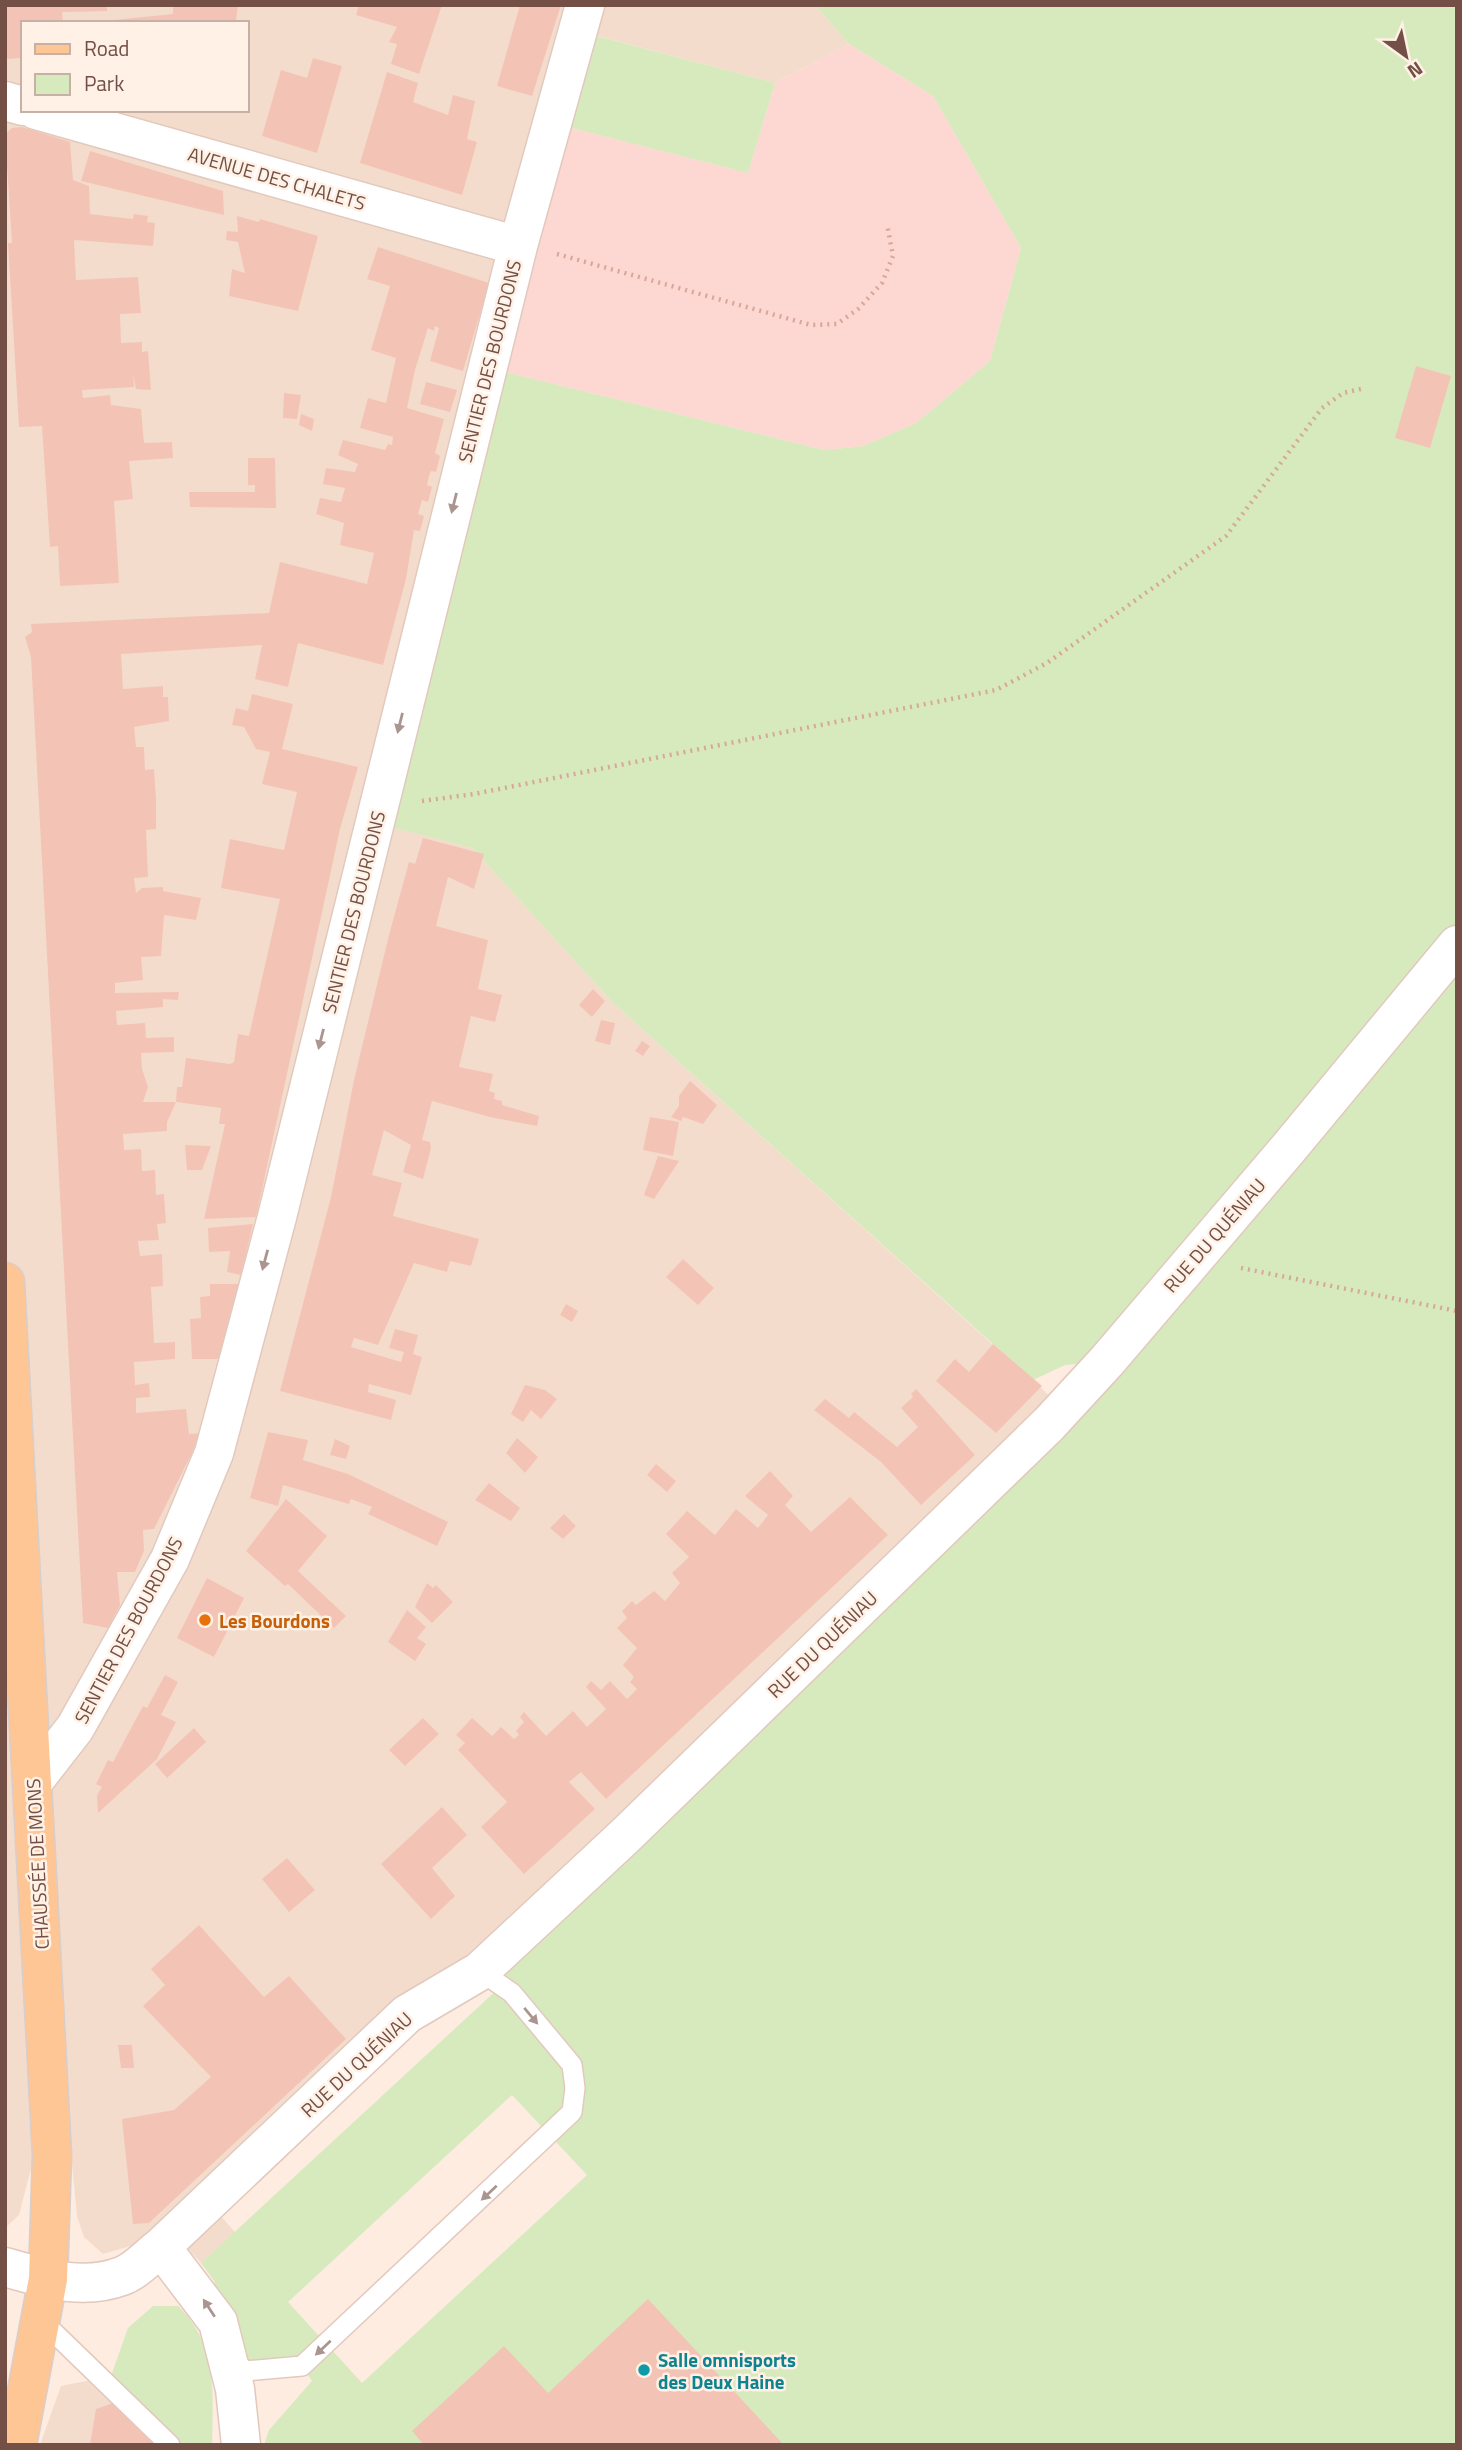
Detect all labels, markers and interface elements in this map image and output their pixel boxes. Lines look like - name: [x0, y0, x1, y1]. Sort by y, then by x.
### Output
- legend: [21, 21, 248, 112]
- north arrow: [1371, 21, 1441, 91]
- text: Road: [84, 32, 129, 64]
- text: N: [1402, 55, 1429, 86]
- text: Park: [84, 67, 124, 99]
- street label: AVENUE DES CHALETS: [185, 139, 369, 217]
- street label: SENTIER DES BOURDONS: [450, 257, 528, 465]
- one-way arrow: [448, 492, 459, 514]
- one-way arrow: [394, 713, 405, 735]
- street label: SENTIER DES BOURDONS: [314, 808, 392, 1016]
- one-way arrow: [315, 1029, 326, 1051]
- street label: RUE DU QUÉNIAU: [1156, 1171, 1272, 1299]
- one-way arrow: [259, 1249, 270, 1271]
- street label: SENTIER DES BOURDONS: [66, 1531, 190, 1729]
- street label: RUE DU QUÉNIAU: [760, 1584, 884, 1704]
- place label: Les Bourdons: [219, 1606, 330, 1635]
- marker: Les Bourdons: [197, 1612, 213, 1628]
- street label: CHAUSSÉE DE MONS: [18, 1778, 56, 1950]
- street label: RUE DU QUÉNIAU: [294, 2004, 418, 2124]
- one-way arrow: [523, 2007, 538, 2024]
- one-way arrow: [481, 2184, 498, 2200]
- one-way arrow: [203, 2298, 216, 2318]
- one-way arrow: [315, 2339, 332, 2355]
- place label: Salle omnisports des Deux Haine: [658, 2345, 796, 2396]
- marker: Salle omnisports des Deux Haine: [636, 2362, 652, 2378]

